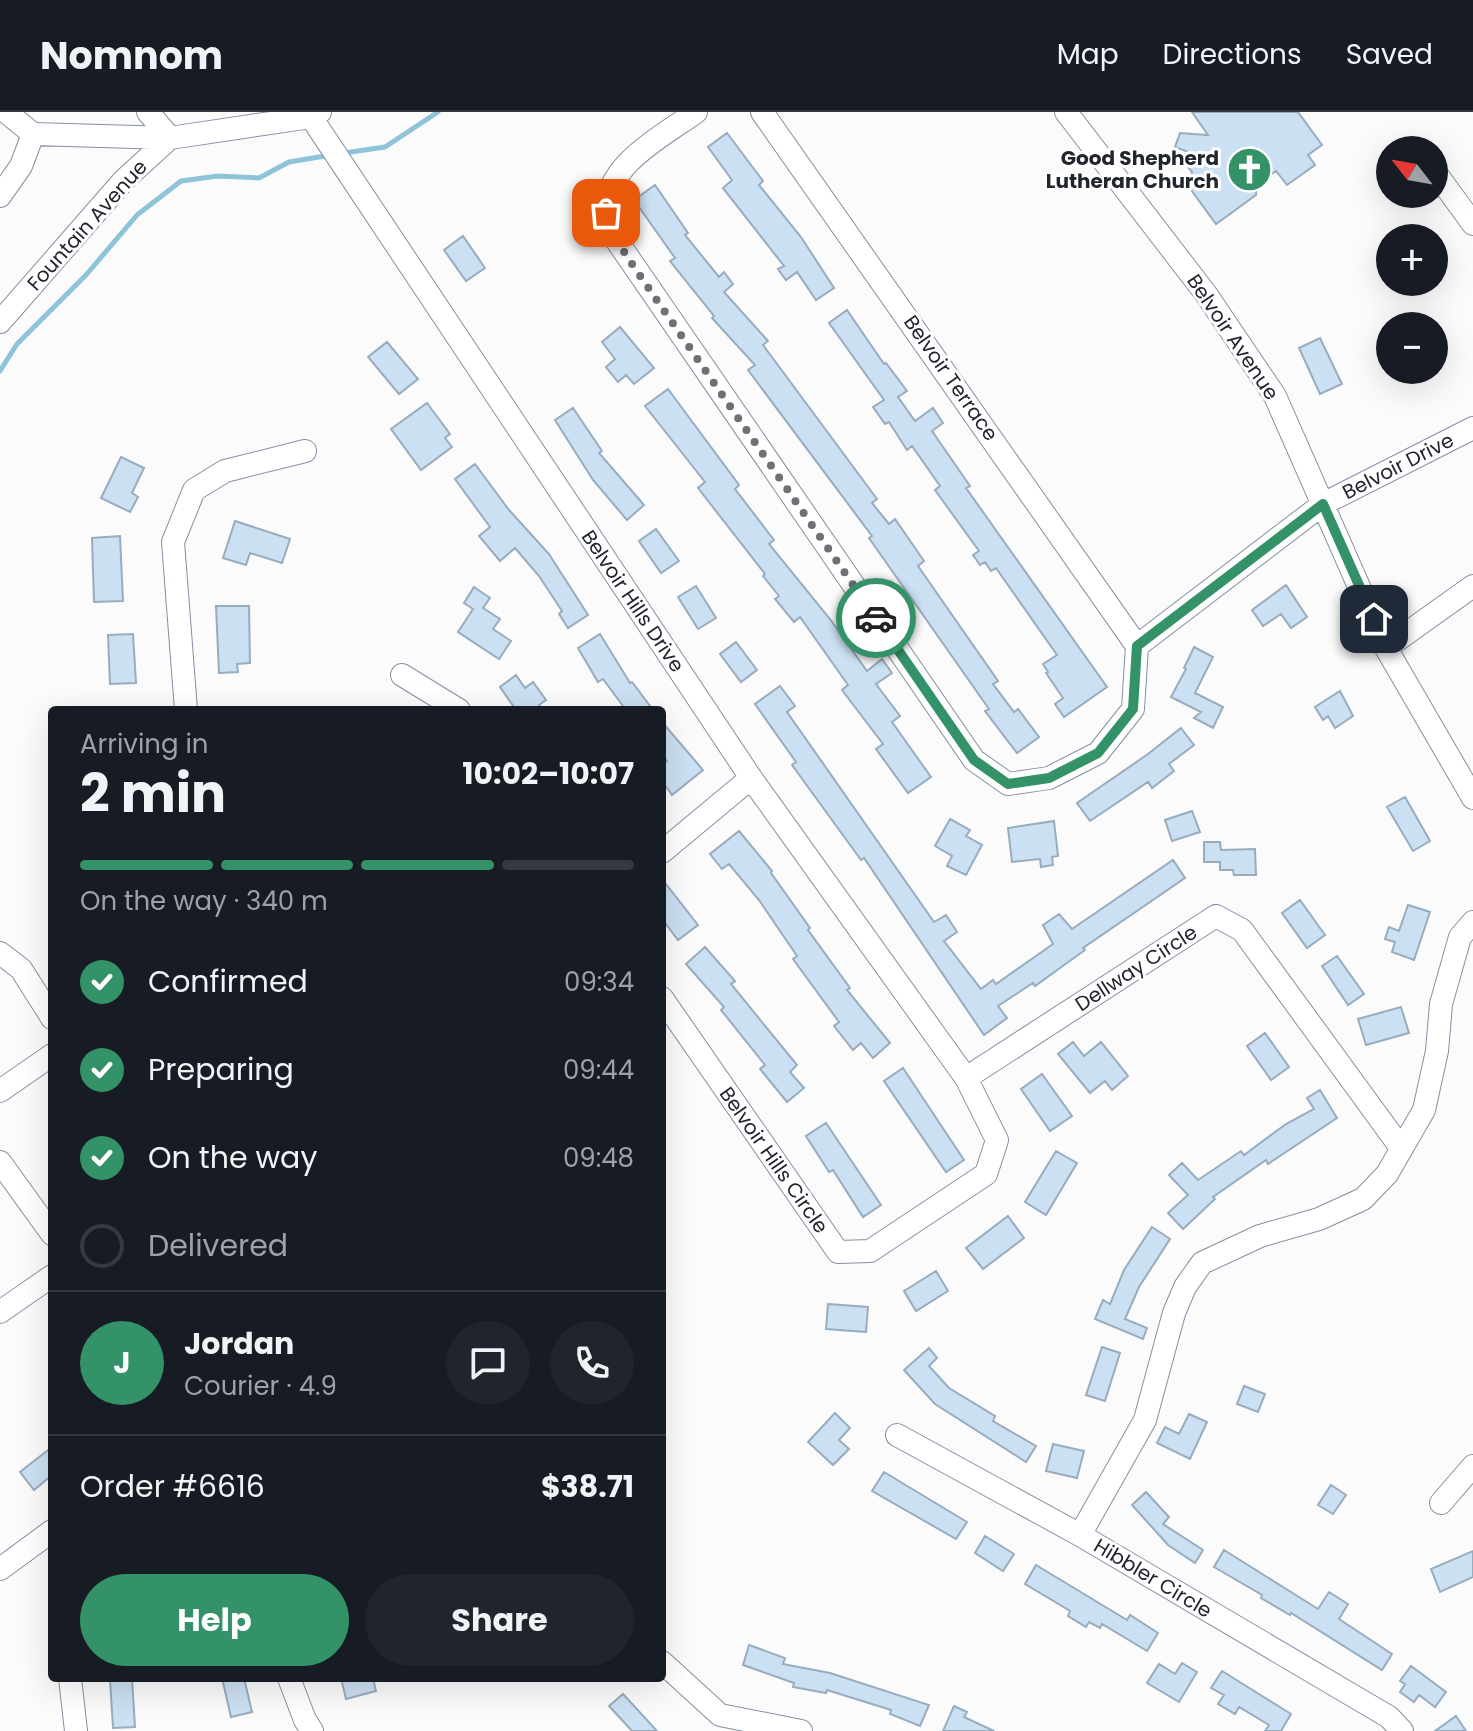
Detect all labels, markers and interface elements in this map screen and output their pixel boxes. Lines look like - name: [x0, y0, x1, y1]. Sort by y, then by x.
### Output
- text: Nomnom: [40, 29, 223, 82]
- text: Map: [1057, 35, 1119, 74]
- text: Directions: [1163, 35, 1302, 74]
- text: Saved: [1346, 35, 1433, 74]
- north arrow: [1376, 136, 1448, 208]
- map controls: [1376, 136, 1448, 384]
- place label: Good Shepherd Lutheran Church: [1046, 144, 1219, 195]
- church icon: Good Shepherd Lutheran Church: [1226, 145, 1274, 193]
- street label: Fountain Avenue: [21, 153, 153, 297]
- pin: [572, 179, 640, 247]
- icon: bag: [584, 191, 628, 235]
- button: +: [1376, 224, 1448, 296]
- street label: Belvoir Avenue: [1180, 268, 1286, 406]
- street label: Belvoir Terrace: [897, 310, 1005, 446]
- button: −: [1376, 312, 1448, 384]
- street label: Belvoir Drive: [1338, 426, 1458, 506]
- street label: Belvoir Hills Drive: [575, 524, 691, 678]
- courier: [836, 578, 916, 658]
- pin: [1340, 585, 1408, 653]
- icon: car: [854, 596, 898, 640]
- icon: home: [1352, 597, 1396, 641]
- text: Arriving in: [80, 726, 209, 762]
- text: 10:02–10:07: [462, 752, 634, 795]
- text: 2 min: [80, 757, 226, 830]
- text: On the way · 340 m: [80, 883, 328, 919]
- street label: Dellway Circle: [1070, 918, 1202, 1018]
- icon: check: [80, 960, 124, 1004]
- text: Confirmed: [148, 960, 308, 1003]
- text: 09:34: [564, 964, 634, 1000]
- icon: check: [80, 1048, 124, 1092]
- text: Preparing: [148, 1048, 294, 1091]
- text: 09:44: [563, 1052, 634, 1088]
- street label: Belvoir Hills Circle: [713, 1081, 835, 1239]
- icon: check: [80, 1136, 124, 1180]
- text: On the way: [148, 1136, 317, 1179]
- text: 09:48: [563, 1140, 634, 1176]
- text: Delivered: [148, 1224, 288, 1267]
- button: chat: [446, 1321, 530, 1405]
- button: phone: [550, 1321, 634, 1405]
- text: Jordan: [184, 1322, 294, 1365]
- text: J: [113, 1341, 131, 1384]
- text: Courier · 4.9: [184, 1368, 337, 1404]
- text: Order #6616: [80, 1465, 265, 1508]
- text: $38.71: [541, 1465, 634, 1508]
- street label: Hibbler Circle: [1089, 1532, 1217, 1624]
- button: Help: [80, 1574, 349, 1666]
- button: Share: [365, 1574, 634, 1666]

